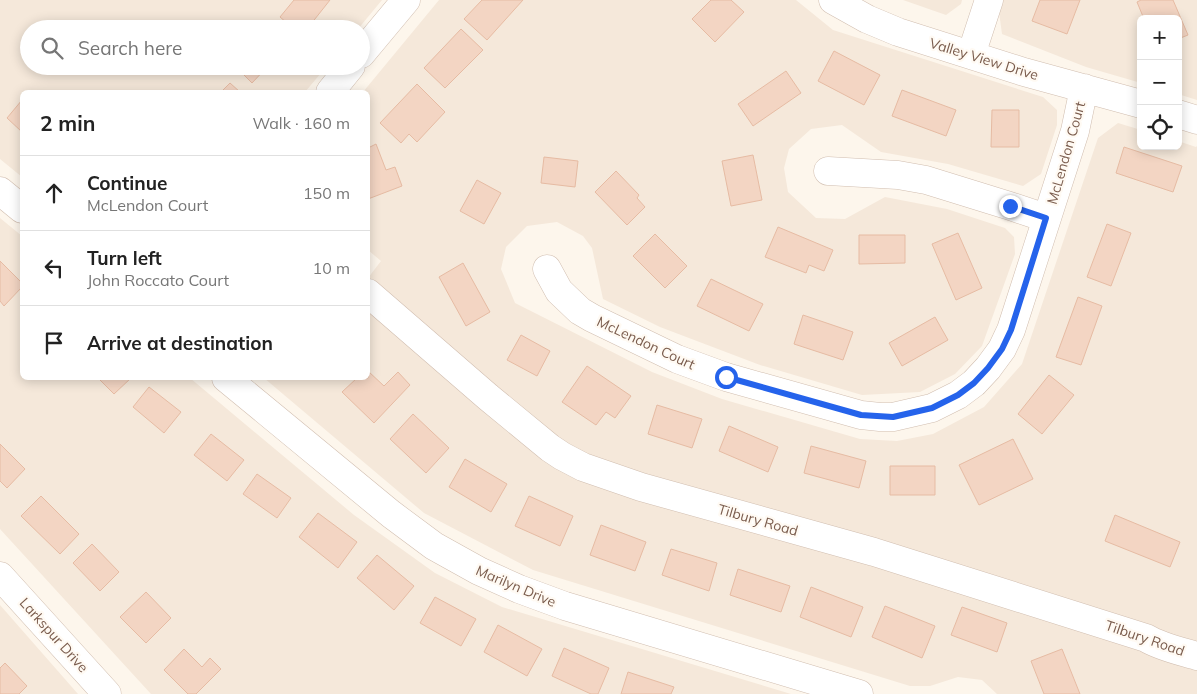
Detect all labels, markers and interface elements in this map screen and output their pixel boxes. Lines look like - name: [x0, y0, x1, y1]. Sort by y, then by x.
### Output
- map controls: [1137, 15, 1182, 150]
- button: +: [1137, 15, 1182, 60]
- search box: [20, 20, 370, 75]
- icon: search: [38, 34, 66, 62]
- street label: Valley View Drive: [927, 34, 1041, 84]
- text: Search here: [78, 36, 182, 60]
- button: −: [1137, 60, 1182, 105]
- street label: McLendon Court: [1043, 99, 1089, 206]
- button: locate: [1137, 105, 1182, 150]
- text: 2 min: [40, 110, 95, 136]
- text: Walk · 160 m: [252, 113, 350, 133]
- text: Continue: [87, 171, 167, 195]
- icon: ahead: [40, 179, 68, 207]
- text: 150 m: [303, 183, 350, 203]
- text: McLendon Court: [87, 195, 208, 215]
- route end: [999, 195, 1022, 218]
- text: Turn left: [87, 246, 162, 270]
- icon: left: [40, 254, 68, 282]
- text: 10 m: [313, 258, 350, 278]
- text: John Roccato Court: [87, 270, 229, 290]
- street label: McLendon Court: [594, 312, 698, 374]
- icon: arrive: [40, 329, 68, 357]
- text: Arrive at destination: [87, 331, 273, 355]
- route start: [715, 366, 738, 389]
- street label: Tilbury Road: [716, 500, 800, 540]
- street label: Marilyn Drive: [473, 561, 559, 611]
- street label: Larkspur Drive: [16, 594, 92, 676]
- street label: Tilbury Road: [1103, 616, 1187, 660]

